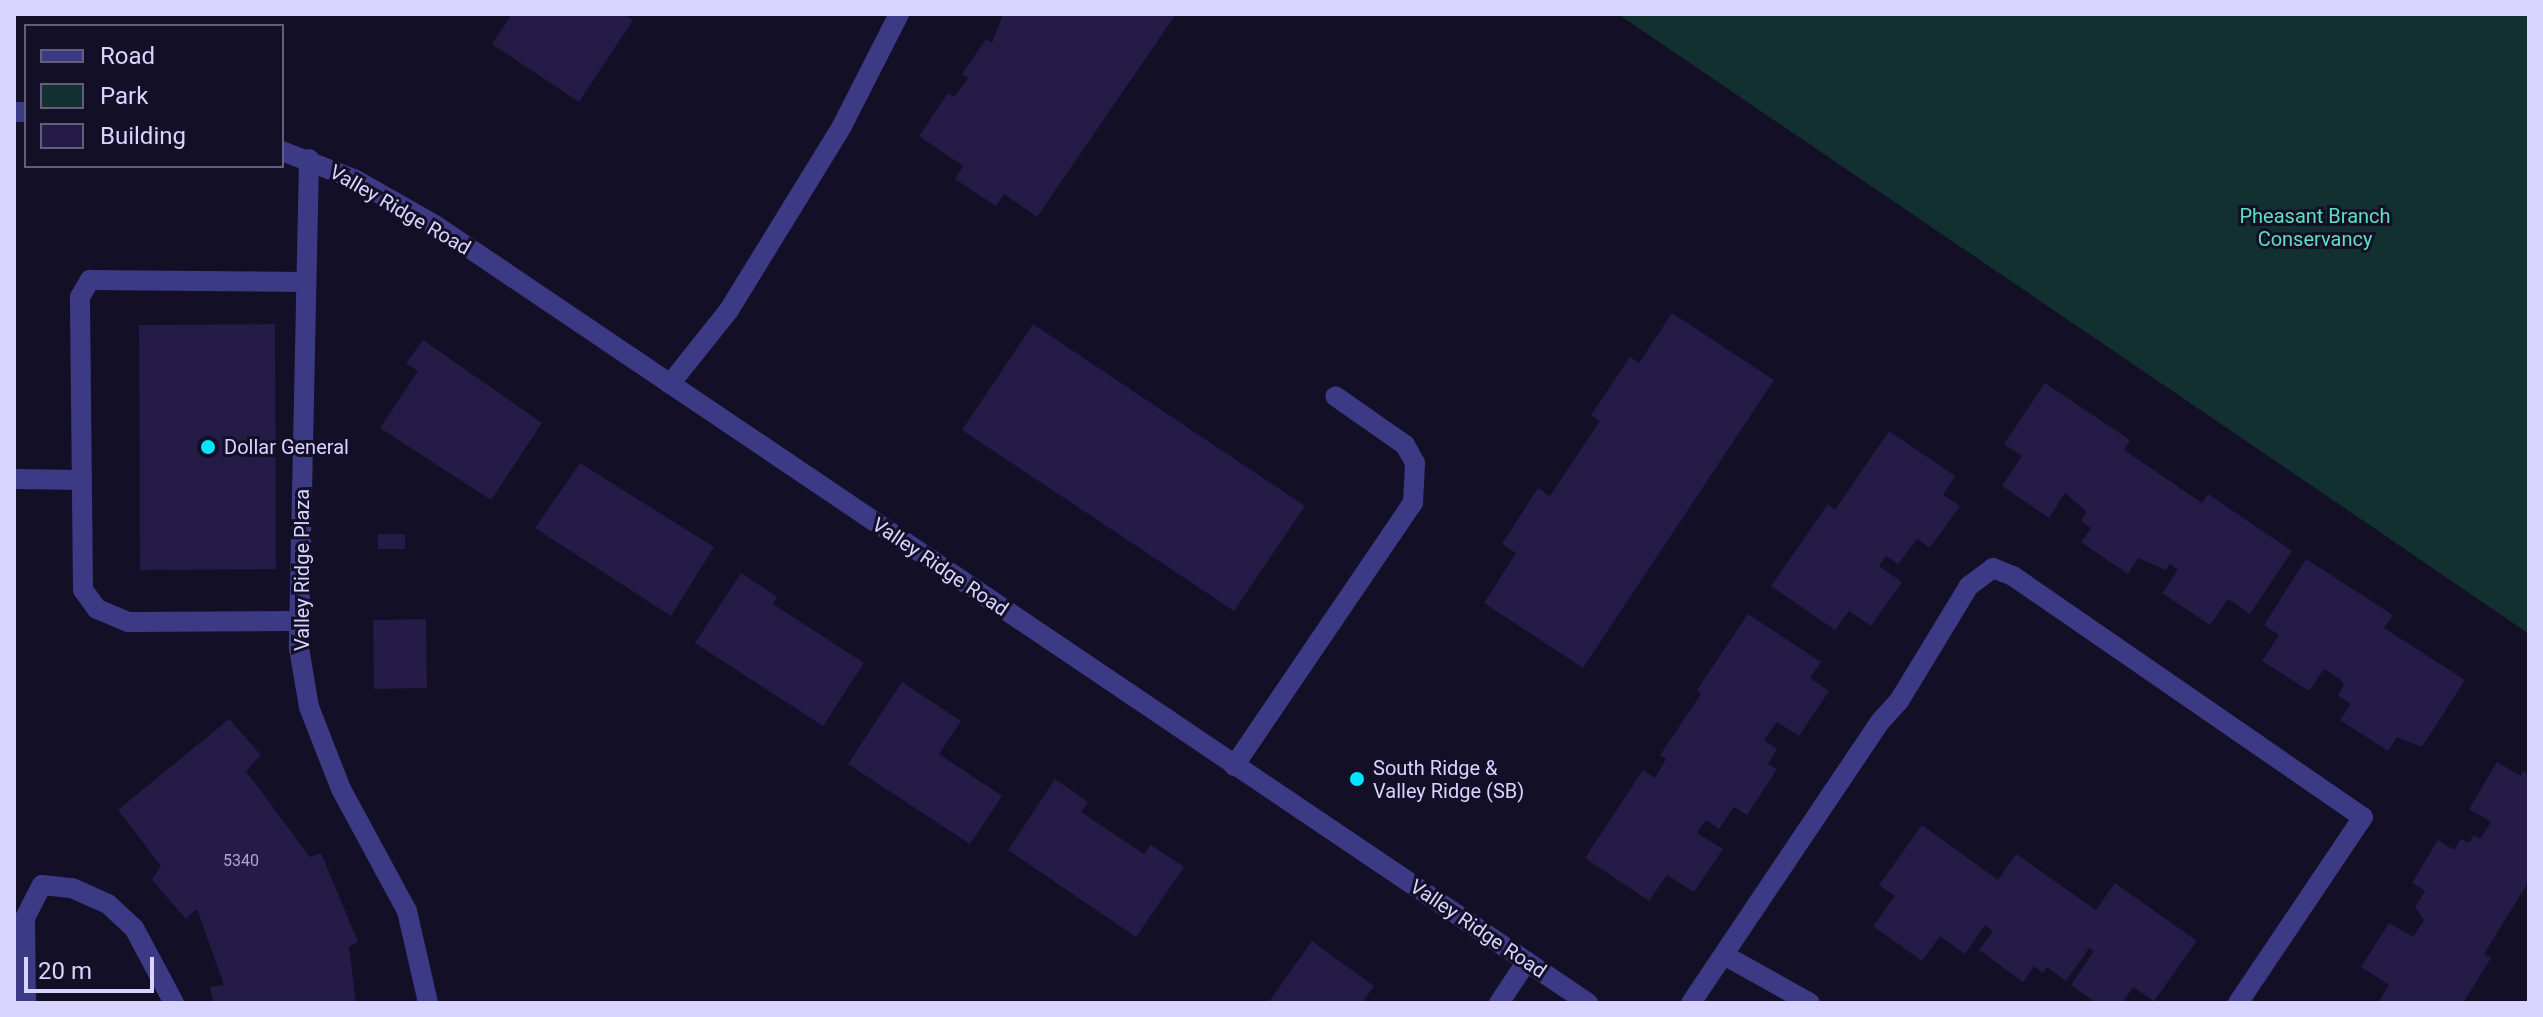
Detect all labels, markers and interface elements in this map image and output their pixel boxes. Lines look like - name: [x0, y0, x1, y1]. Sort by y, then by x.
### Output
- legend: [24, 24, 284, 168]
- text: Road: [100, 42, 155, 70]
- text: Park: [100, 82, 148, 110]
- text: Building: [100, 122, 186, 150]
- street label: Valley Ridge Road: [325, 160, 475, 260]
- park label: Pheasant Branch Conservancy: [2239, 205, 2391, 252]
- place label: Dollar General: [224, 435, 349, 459]
- marker: Dollar General: [199, 438, 217, 456]
- street label: Valley Ridge Plaza: [290, 489, 314, 651]
- street label: Valley Ridge Road: [867, 513, 1013, 621]
- place label: South Ridge & Valley Ridge (SB): [1373, 756, 1524, 803]
- marker: South Ridge & Valley Ridge (SB): [1348, 770, 1366, 788]
- house number: 5340: [223, 851, 259, 871]
- street label: Valley Ridge Road: [1405, 875, 1551, 983]
- scale bar: [28, 941, 158, 991]
- text: 20 m: [38, 957, 92, 985]

